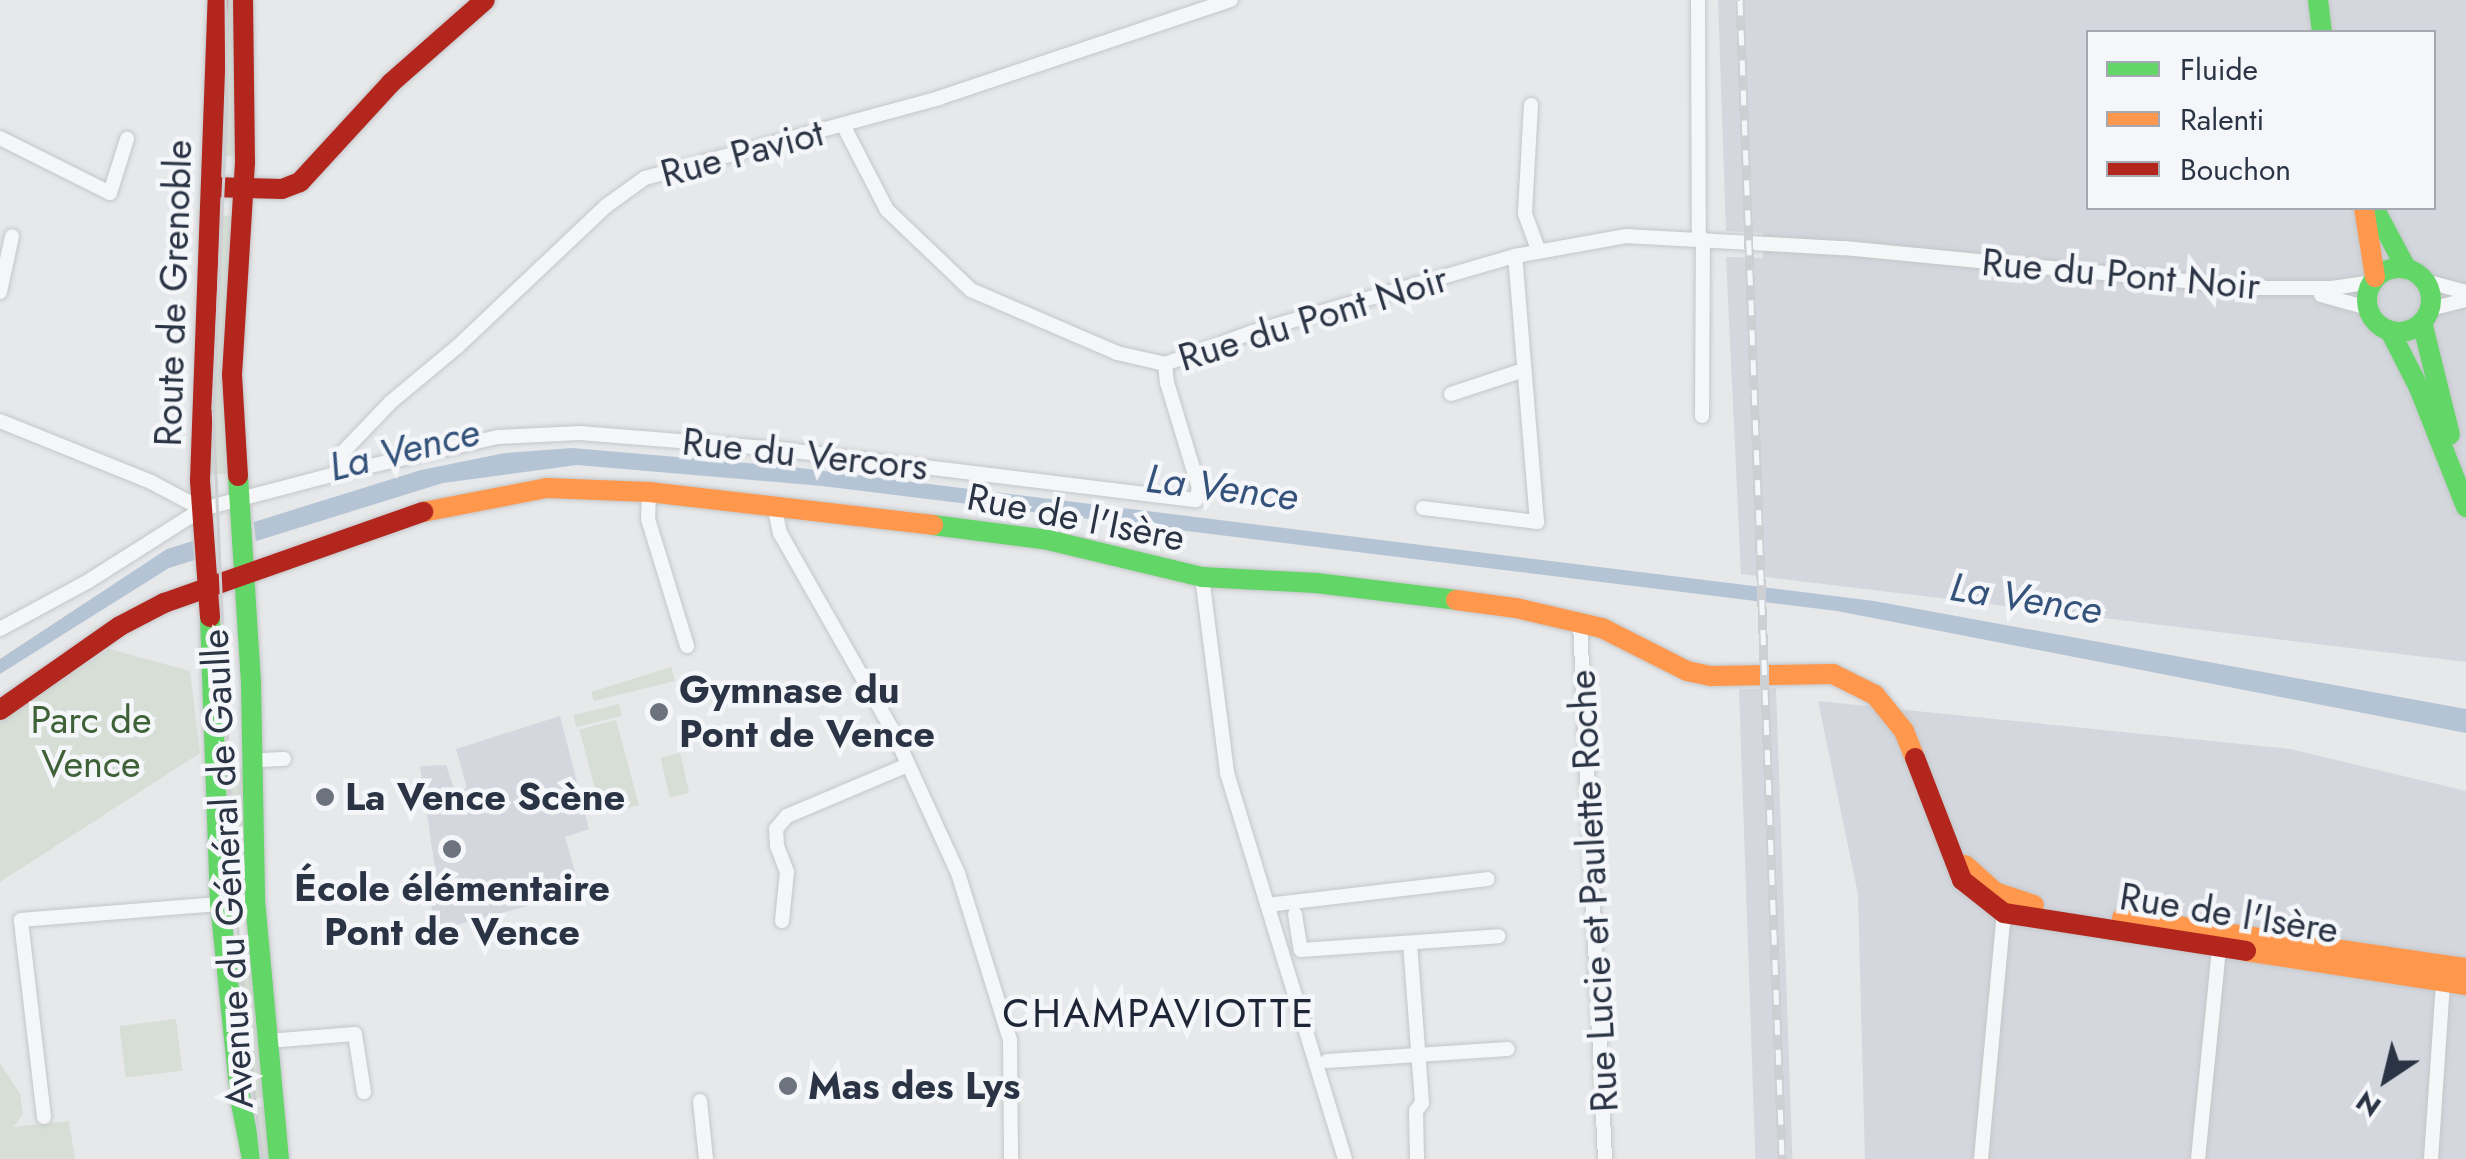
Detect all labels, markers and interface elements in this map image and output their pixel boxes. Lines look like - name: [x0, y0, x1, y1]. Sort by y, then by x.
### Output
- legend: [2086, 30, 2436, 210]
- text: Fluide: [2180, 48, 2258, 91]
- text: Ralenti: [2180, 98, 2264, 141]
- street label: Rue Paviot: [656, 109, 828, 197]
- street label: Route de Grenoble: [145, 139, 201, 447]
- text: Bouchon: [2180, 148, 2291, 191]
- street label: Rue du Pont Noir: [1980, 239, 2262, 309]
- street label: Rue du Pont Noir: [1173, 255, 1453, 381]
- water label: La Vence: [324, 407, 484, 491]
- street label: Rue du Vercors: [680, 418, 930, 490]
- water label: La Vence: [1143, 454, 1301, 520]
- street label: Rue de l'Isère: [963, 474, 1189, 560]
- water label: La Vence: [1947, 562, 2105, 634]
- street label: Avenue du Général de Gaulle: [192, 628, 262, 1110]
- place label: Gymnase du Pont de Vence: [679, 667, 935, 756]
- street label: Rue Lucie et Paulette Roche: [1559, 669, 1627, 1113]
- park label: Parc de Vence: [30, 697, 152, 786]
- marker: Gymnase du Pont de Vence: [648, 701, 670, 723]
- place label: La Vence Scène: [345, 774, 625, 820]
- marker: La Vence Scène: [314, 786, 336, 808]
- marker: École élémentaire Pont de Vence: [441, 838, 463, 860]
- place label: École élémentaire Pont de Vence: [294, 865, 610, 954]
- street label: Rue de l'Isère: [2116, 873, 2342, 953]
- district label: CHAMPAVIOTTE: [1002, 989, 1316, 1037]
- north arrow: [2336, 1029, 2436, 1129]
- place label: Mas des Lys: [808, 1063, 1020, 1109]
- marker: Mas des Lys: [777, 1075, 799, 1097]
- text: N: [2348, 1081, 2389, 1127]

